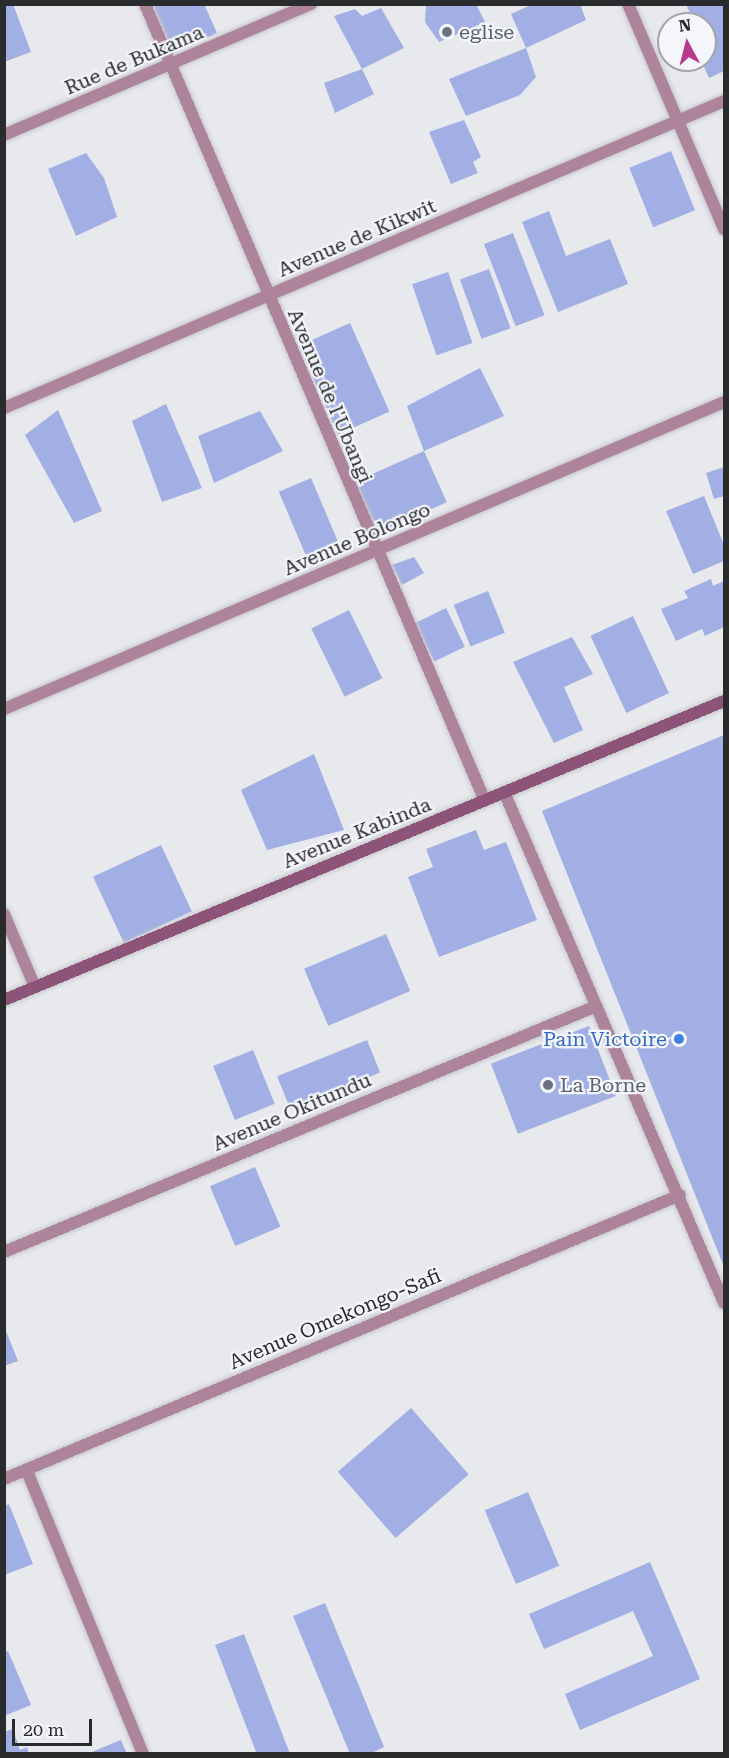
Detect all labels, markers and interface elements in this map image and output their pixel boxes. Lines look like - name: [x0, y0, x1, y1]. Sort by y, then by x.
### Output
- north arrow: [657, 12, 717, 72]
- text: N: [678, 15, 692, 36]
- street label: Rue de Bukama: [61, 20, 207, 100]
- place label: eglise: [459, 20, 514, 44]
- marker: eglise: [440, 25, 454, 39]
- street label: Avenue de Kikwit: [274, 194, 440, 282]
- street label: Avenue de l'Ubangi: [282, 305, 378, 487]
- street label: Avenue Bolongo: [280, 497, 434, 581]
- street label: Avenue Kabinda: [279, 792, 435, 874]
- place label: Pain Victoire: [543, 1027, 667, 1051]
- marker: Pain Victoire: [672, 1032, 686, 1046]
- street label: Avenue Okitundu: [209, 1068, 375, 1156]
- place label: La Borne: [560, 1073, 646, 1097]
- marker: La Borne: [541, 1078, 555, 1092]
- street label: Avenue Omekongo-Safi: [225, 1263, 445, 1375]
- scale bar: [15, 1707, 94, 1745]
- text: 20 m: [23, 1719, 64, 1740]

